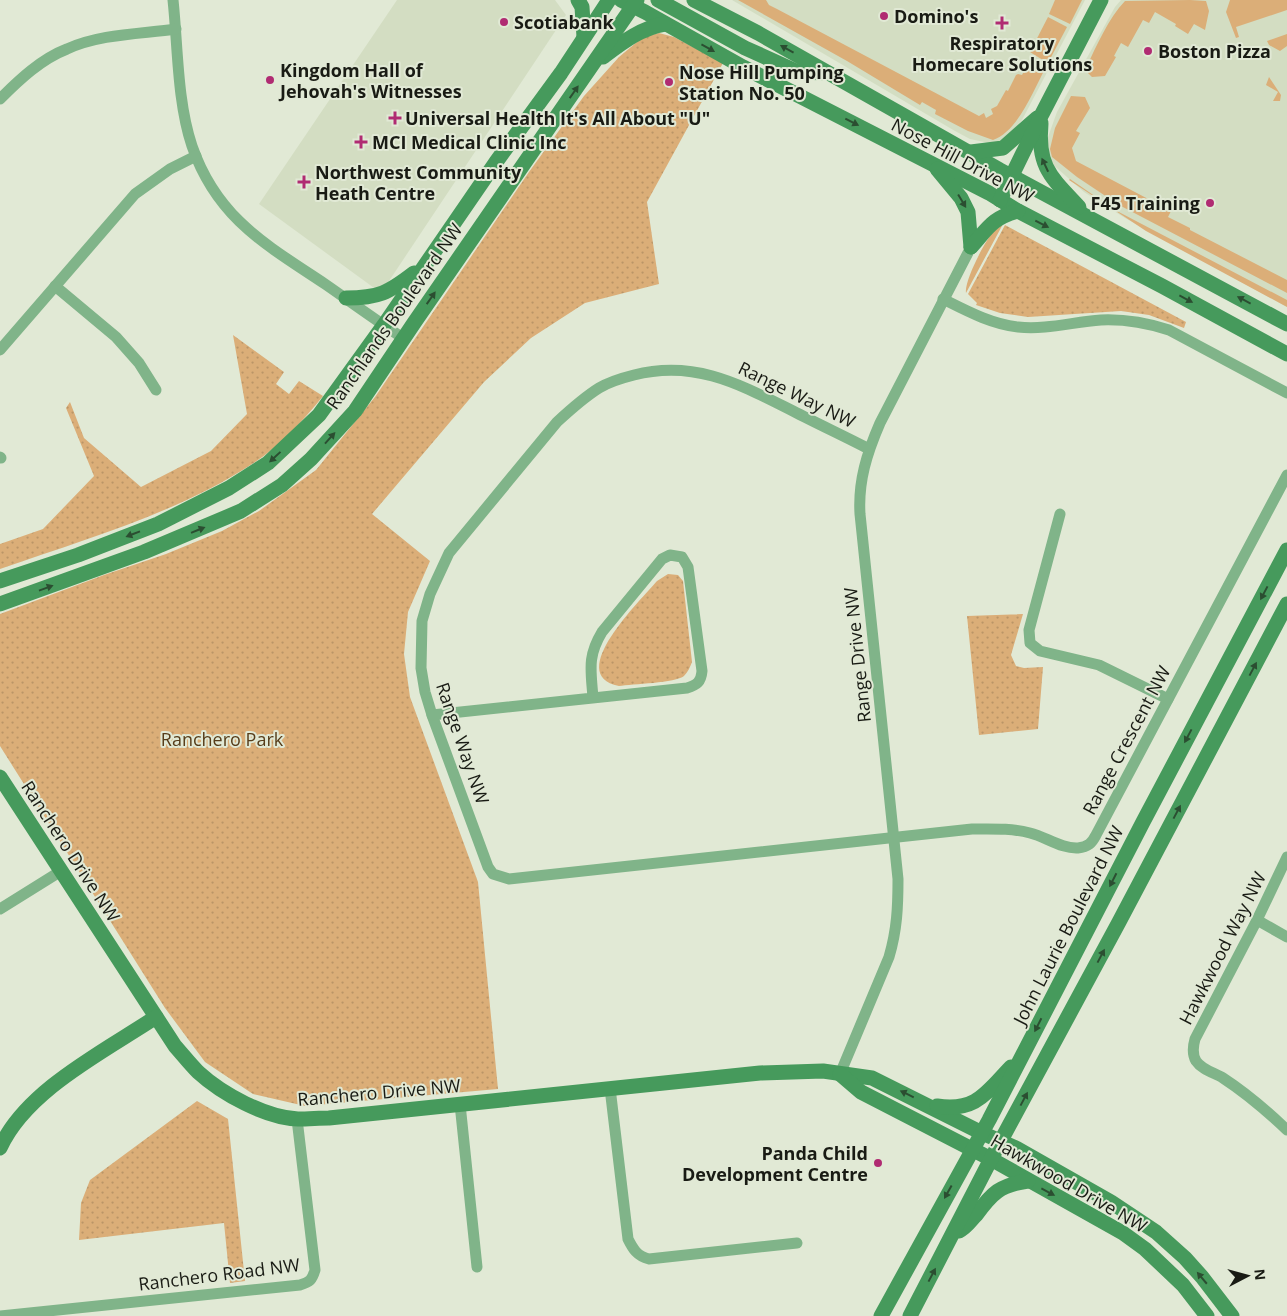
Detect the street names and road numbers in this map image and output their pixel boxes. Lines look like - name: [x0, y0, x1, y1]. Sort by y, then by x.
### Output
- street label: Nose Hill Drive NW: [888, 112, 1039, 208]
- street label: Ranchlands Boulevard NW: [320, 218, 468, 414]
- street label: Range Way NW: [735, 355, 860, 433]
- street label: Range Drive NW: [838, 586, 876, 724]
- street label: Range Crescent NW: [1077, 661, 1176, 819]
- street label: Range Way NW: [431, 679, 495, 807]
- street label: Ranchero Drive NW: [16, 776, 126, 926]
- street label: John Laurie Boulevard NW: [1006, 821, 1129, 1030]
- street label: Hawkwood Way NW: [1173, 867, 1271, 1029]
- street label: Ranchero Drive NW: [296, 1073, 462, 1111]
- street label: Hawkwood Drive NW: [986, 1128, 1152, 1238]
- street label: Ranchero Road NW: [137, 1252, 302, 1296]

